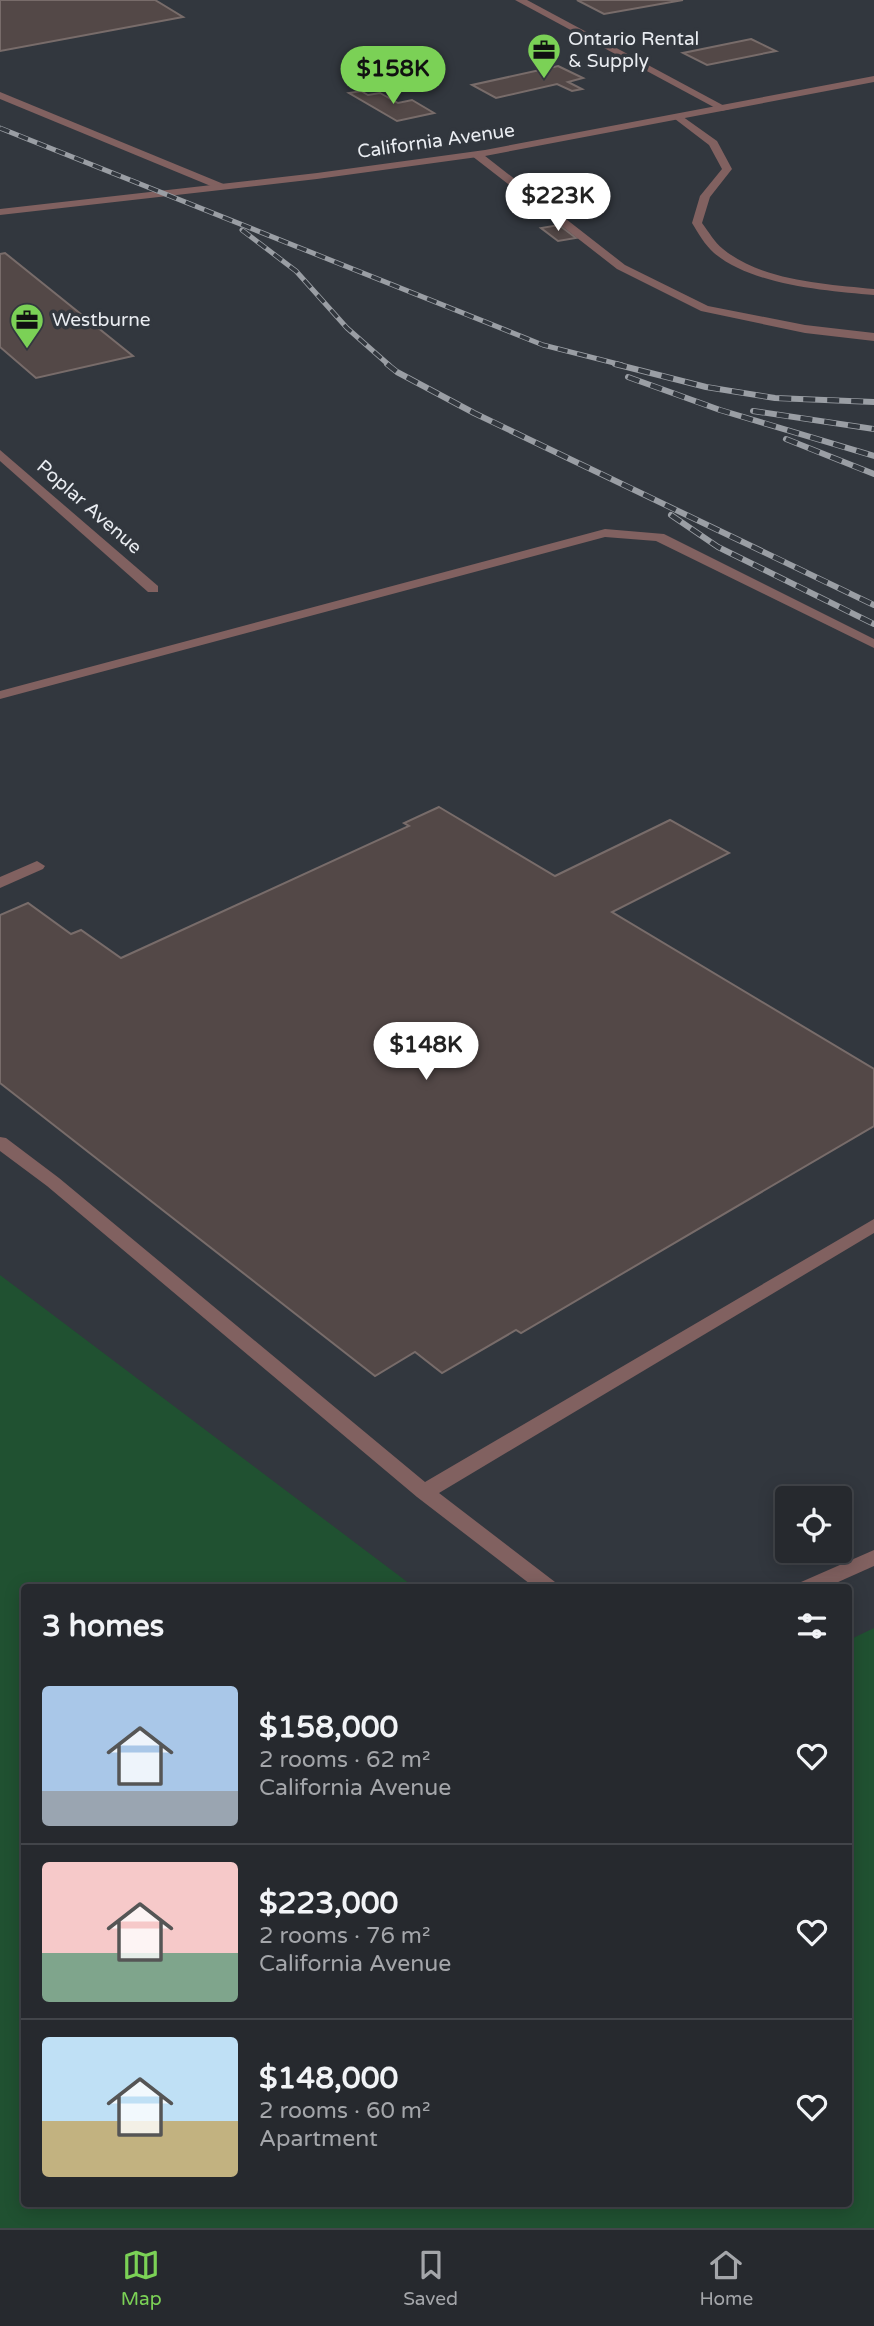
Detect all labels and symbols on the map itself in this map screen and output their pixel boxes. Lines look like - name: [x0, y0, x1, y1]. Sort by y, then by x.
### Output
- place label: Ontario Rental & Supply: [568, 28, 699, 72]
- office icon: Ontario Rental & Supply: [525, 31, 563, 80]
- pin: $158K: [344, 46, 442, 106]
- street label: California Avenue: [356, 119, 516, 163]
- pin: $223K: [509, 174, 607, 233]
- office icon: Westburne: [8, 301, 46, 350]
- place label: Westburne: [52, 309, 151, 331]
- street label: Poplar Avenue: [32, 456, 146, 558]
- pin: $148K: [377, 1023, 475, 1082]

